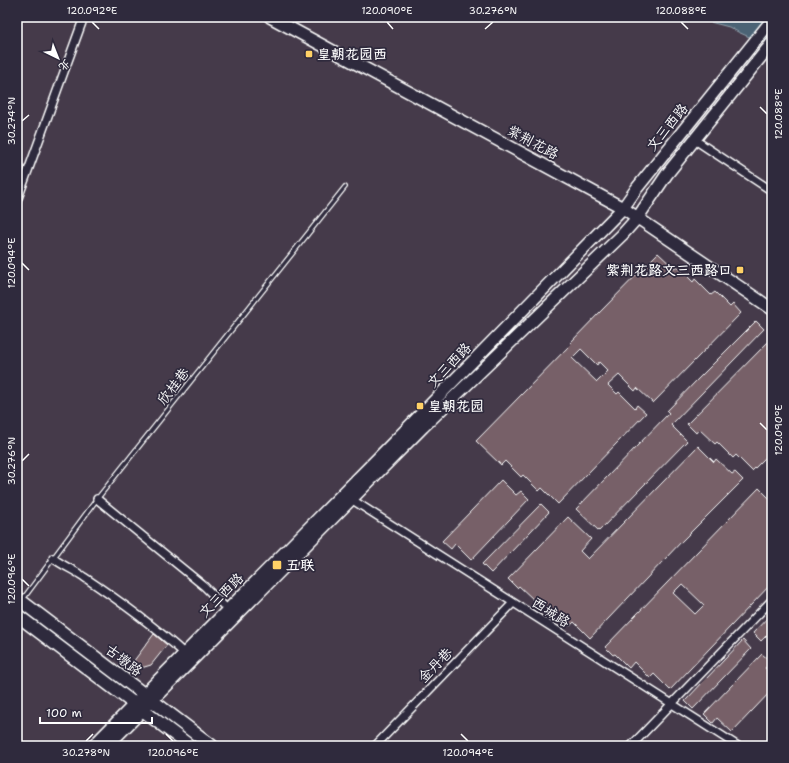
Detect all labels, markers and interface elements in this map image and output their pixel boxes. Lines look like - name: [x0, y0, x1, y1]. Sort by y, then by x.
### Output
- text: 120.092°E: [67, 4, 117, 17]
- text: 120.090°E: [361, 4, 413, 17]
- text: 30.276°N: [469, 4, 517, 17]
- text: 120.088°E: [655, 4, 707, 17]
- north arrow: [38, 38, 78, 78]
- place label: 皇朝花园西: [317, 45, 387, 63]
- marker: 皇朝花园西: [304, 49, 314, 59]
- text: 北: [55, 56, 74, 74]
- text: 120.088°E: [772, 88, 785, 140]
- text: 30.274°N: [5, 97, 18, 145]
- street label: 文三西路: [642, 100, 692, 154]
- street label: 紫荆花路: [504, 121, 562, 163]
- text: 120.094°E: [5, 238, 18, 288]
- place label: 紫荆花路文三西路口: [606, 261, 732, 279]
- marker: 紫荆花路文三西路口: [735, 265, 745, 275]
- street label: 文三西路: [423, 339, 475, 391]
- street label: 欣桂巷: [153, 363, 194, 408]
- place label: 皇朝花园: [428, 397, 484, 415]
- marker: 皇朝花园: [415, 401, 425, 411]
- text: 120.090°E: [772, 404, 785, 456]
- text: 30.276°N: [5, 437, 18, 485]
- text: 120.096°E: [5, 553, 18, 605]
- place label: 五联: [286, 556, 315, 574]
- marker: 五联: [271, 559, 283, 571]
- street label: 文三西路: [195, 569, 247, 621]
- street label: 西城路: [528, 593, 574, 631]
- street label: 古墩路: [102, 640, 146, 680]
- street label: 金丹巷: [414, 643, 457, 686]
- scale bar: [40, 699, 152, 725]
- text: 100 m: [46, 705, 82, 721]
- text: 30.278°N: [62, 746, 110, 759]
- text: 120.096°E: [147, 746, 199, 759]
- text: 120.094°E: [443, 746, 493, 759]

